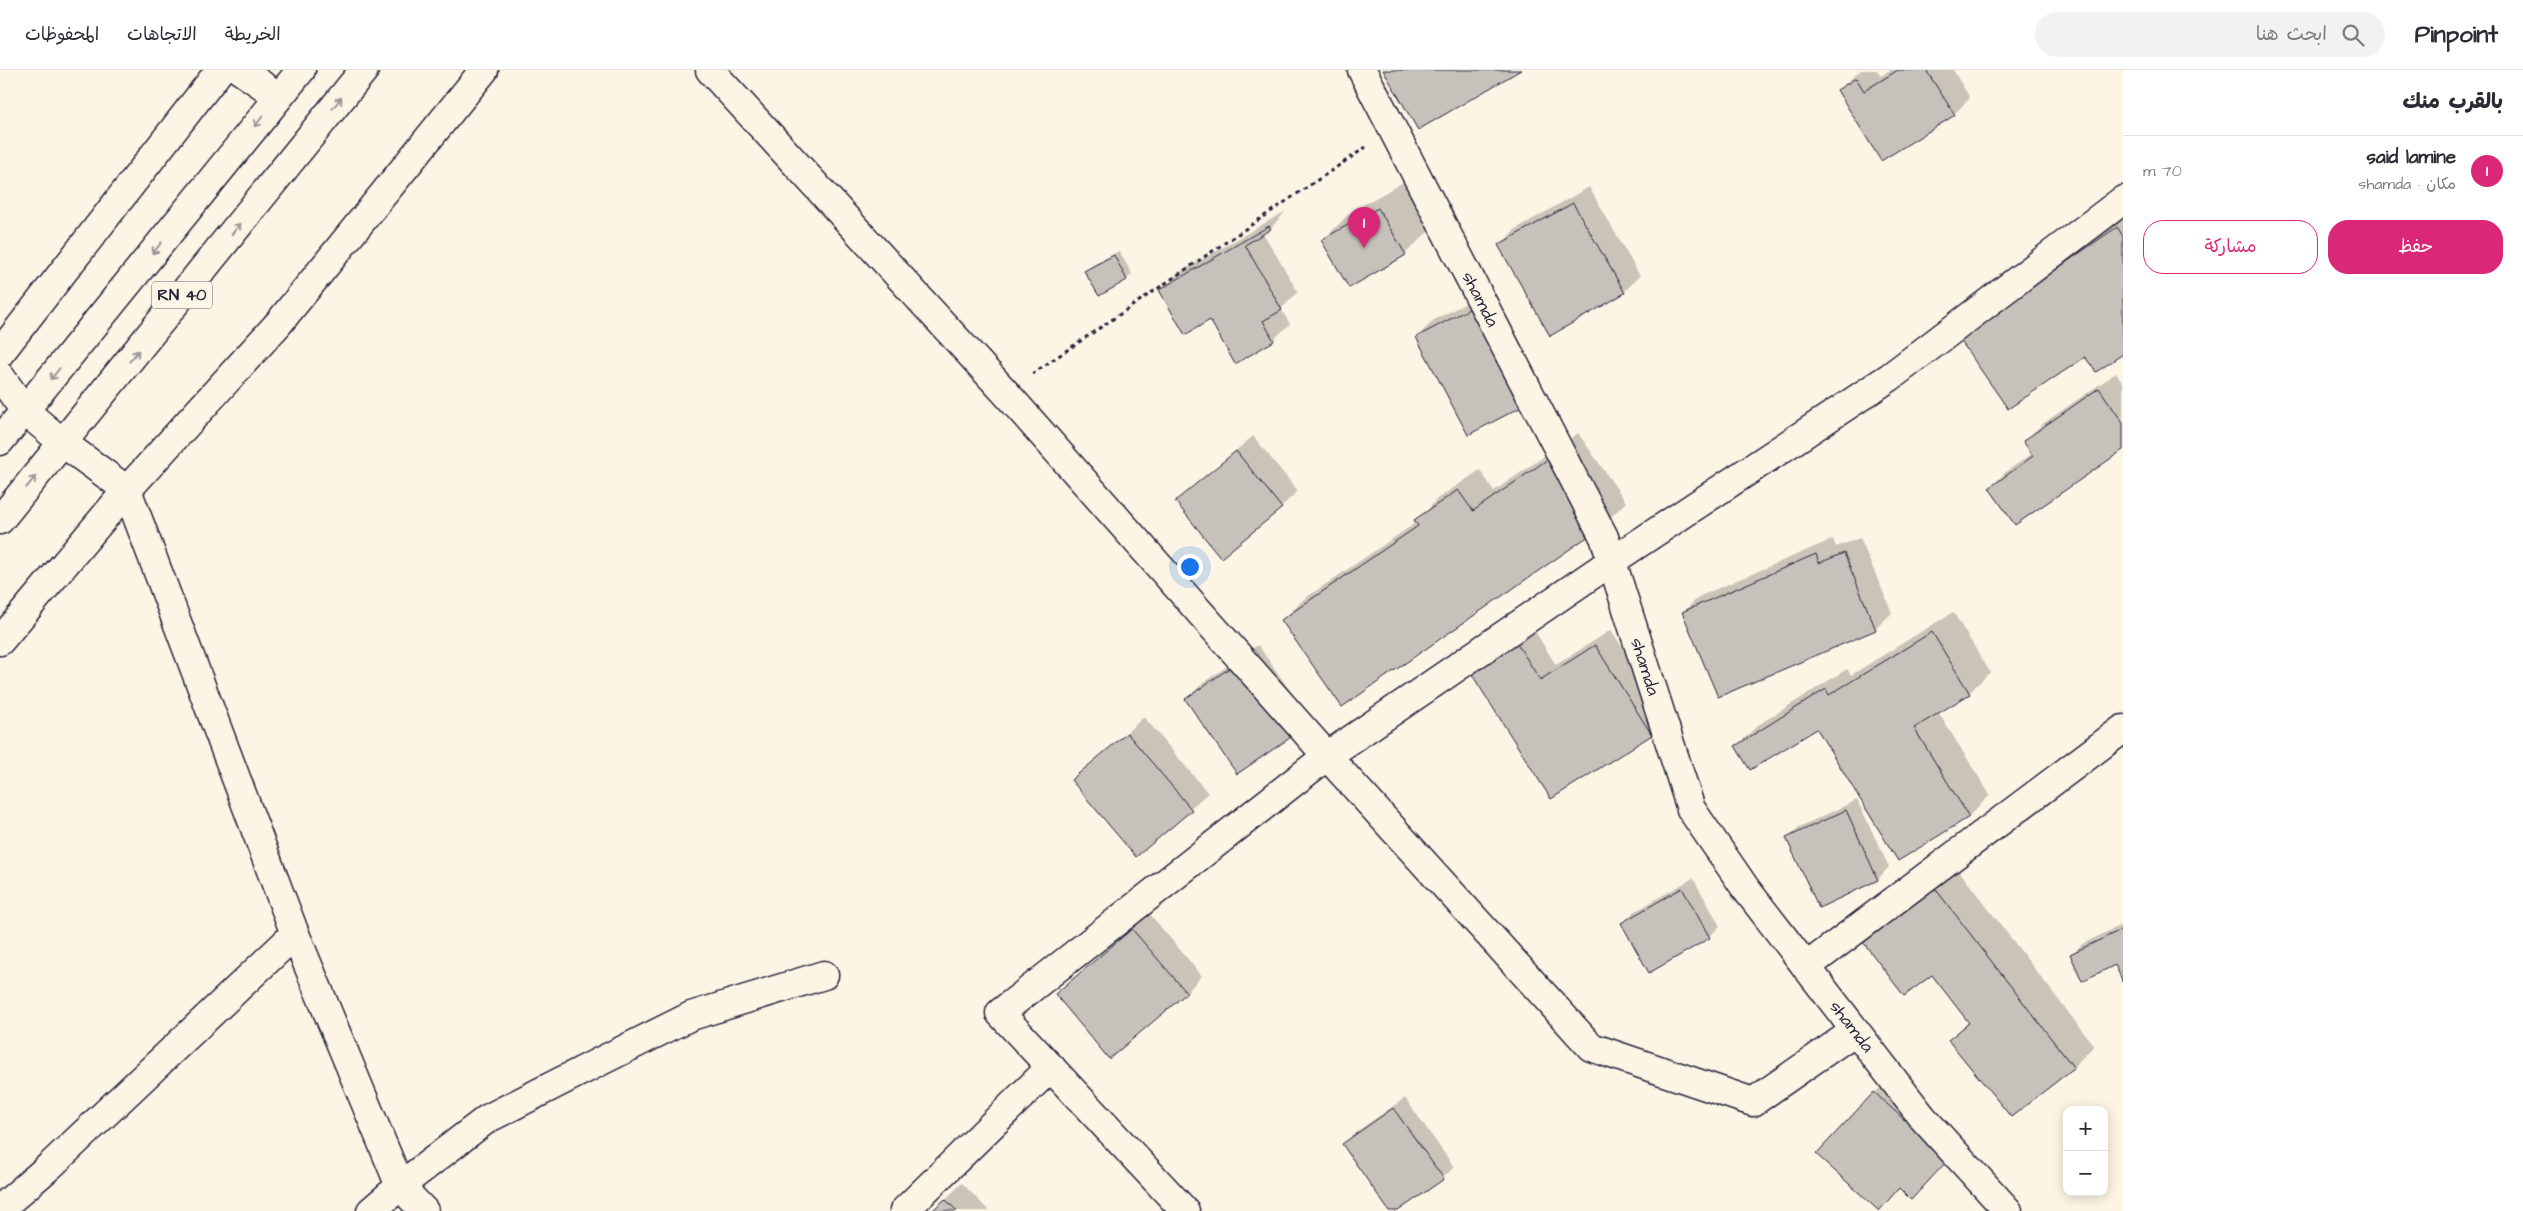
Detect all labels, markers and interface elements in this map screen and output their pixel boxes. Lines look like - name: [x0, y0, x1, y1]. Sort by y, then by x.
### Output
- search box: [2035, 12, 2385, 57]
- text: Pinpoint: [2415, 18, 2498, 52]
- text: ابحث هنا: [2256, 21, 2327, 48]
- icon: search: [2339, 21, 2367, 49]
- text: المحفوظات: [25, 22, 99, 47]
- text: الاتجاهات: [127, 22, 197, 47]
- text: الخريطة: [225, 22, 281, 47]
- text: بالقرب منك: [2402, 87, 2503, 116]
- one-way arrow: [332, 97, 343, 110]
- one-way arrow: [253, 114, 264, 127]
- text: said lamine: [2366, 144, 2456, 171]
- text: 70 m: [2143, 160, 2182, 182]
- text: 1: [2486, 160, 2488, 182]
- text: مكان · shamda: [2358, 173, 2456, 195]
- pin: 1: [1348, 207, 1380, 248]
- button: مشاركة: [2143, 220, 2318, 274]
- button: حفظ: [2328, 220, 2503, 274]
- one-way arrow: [230, 223, 241, 236]
- one-way arrow: [151, 241, 162, 254]
- street label: shamda: [1456, 267, 1506, 331]
- road number: RN 40: [152, 282, 212, 308]
- one-way arrow: [128, 350, 139, 363]
- one-way arrow: [49, 367, 60, 380]
- one-way arrow: [25, 476, 36, 489]
- your location: [1177, 554, 1203, 580]
- street label: shamda: [1624, 634, 1666, 699]
- street label: shamda: [1824, 995, 1880, 1057]
- map controls: [2063, 1106, 2108, 1196]
- button: +: [2063, 1106, 2108, 1151]
- button: −: [2063, 1151, 2108, 1196]

